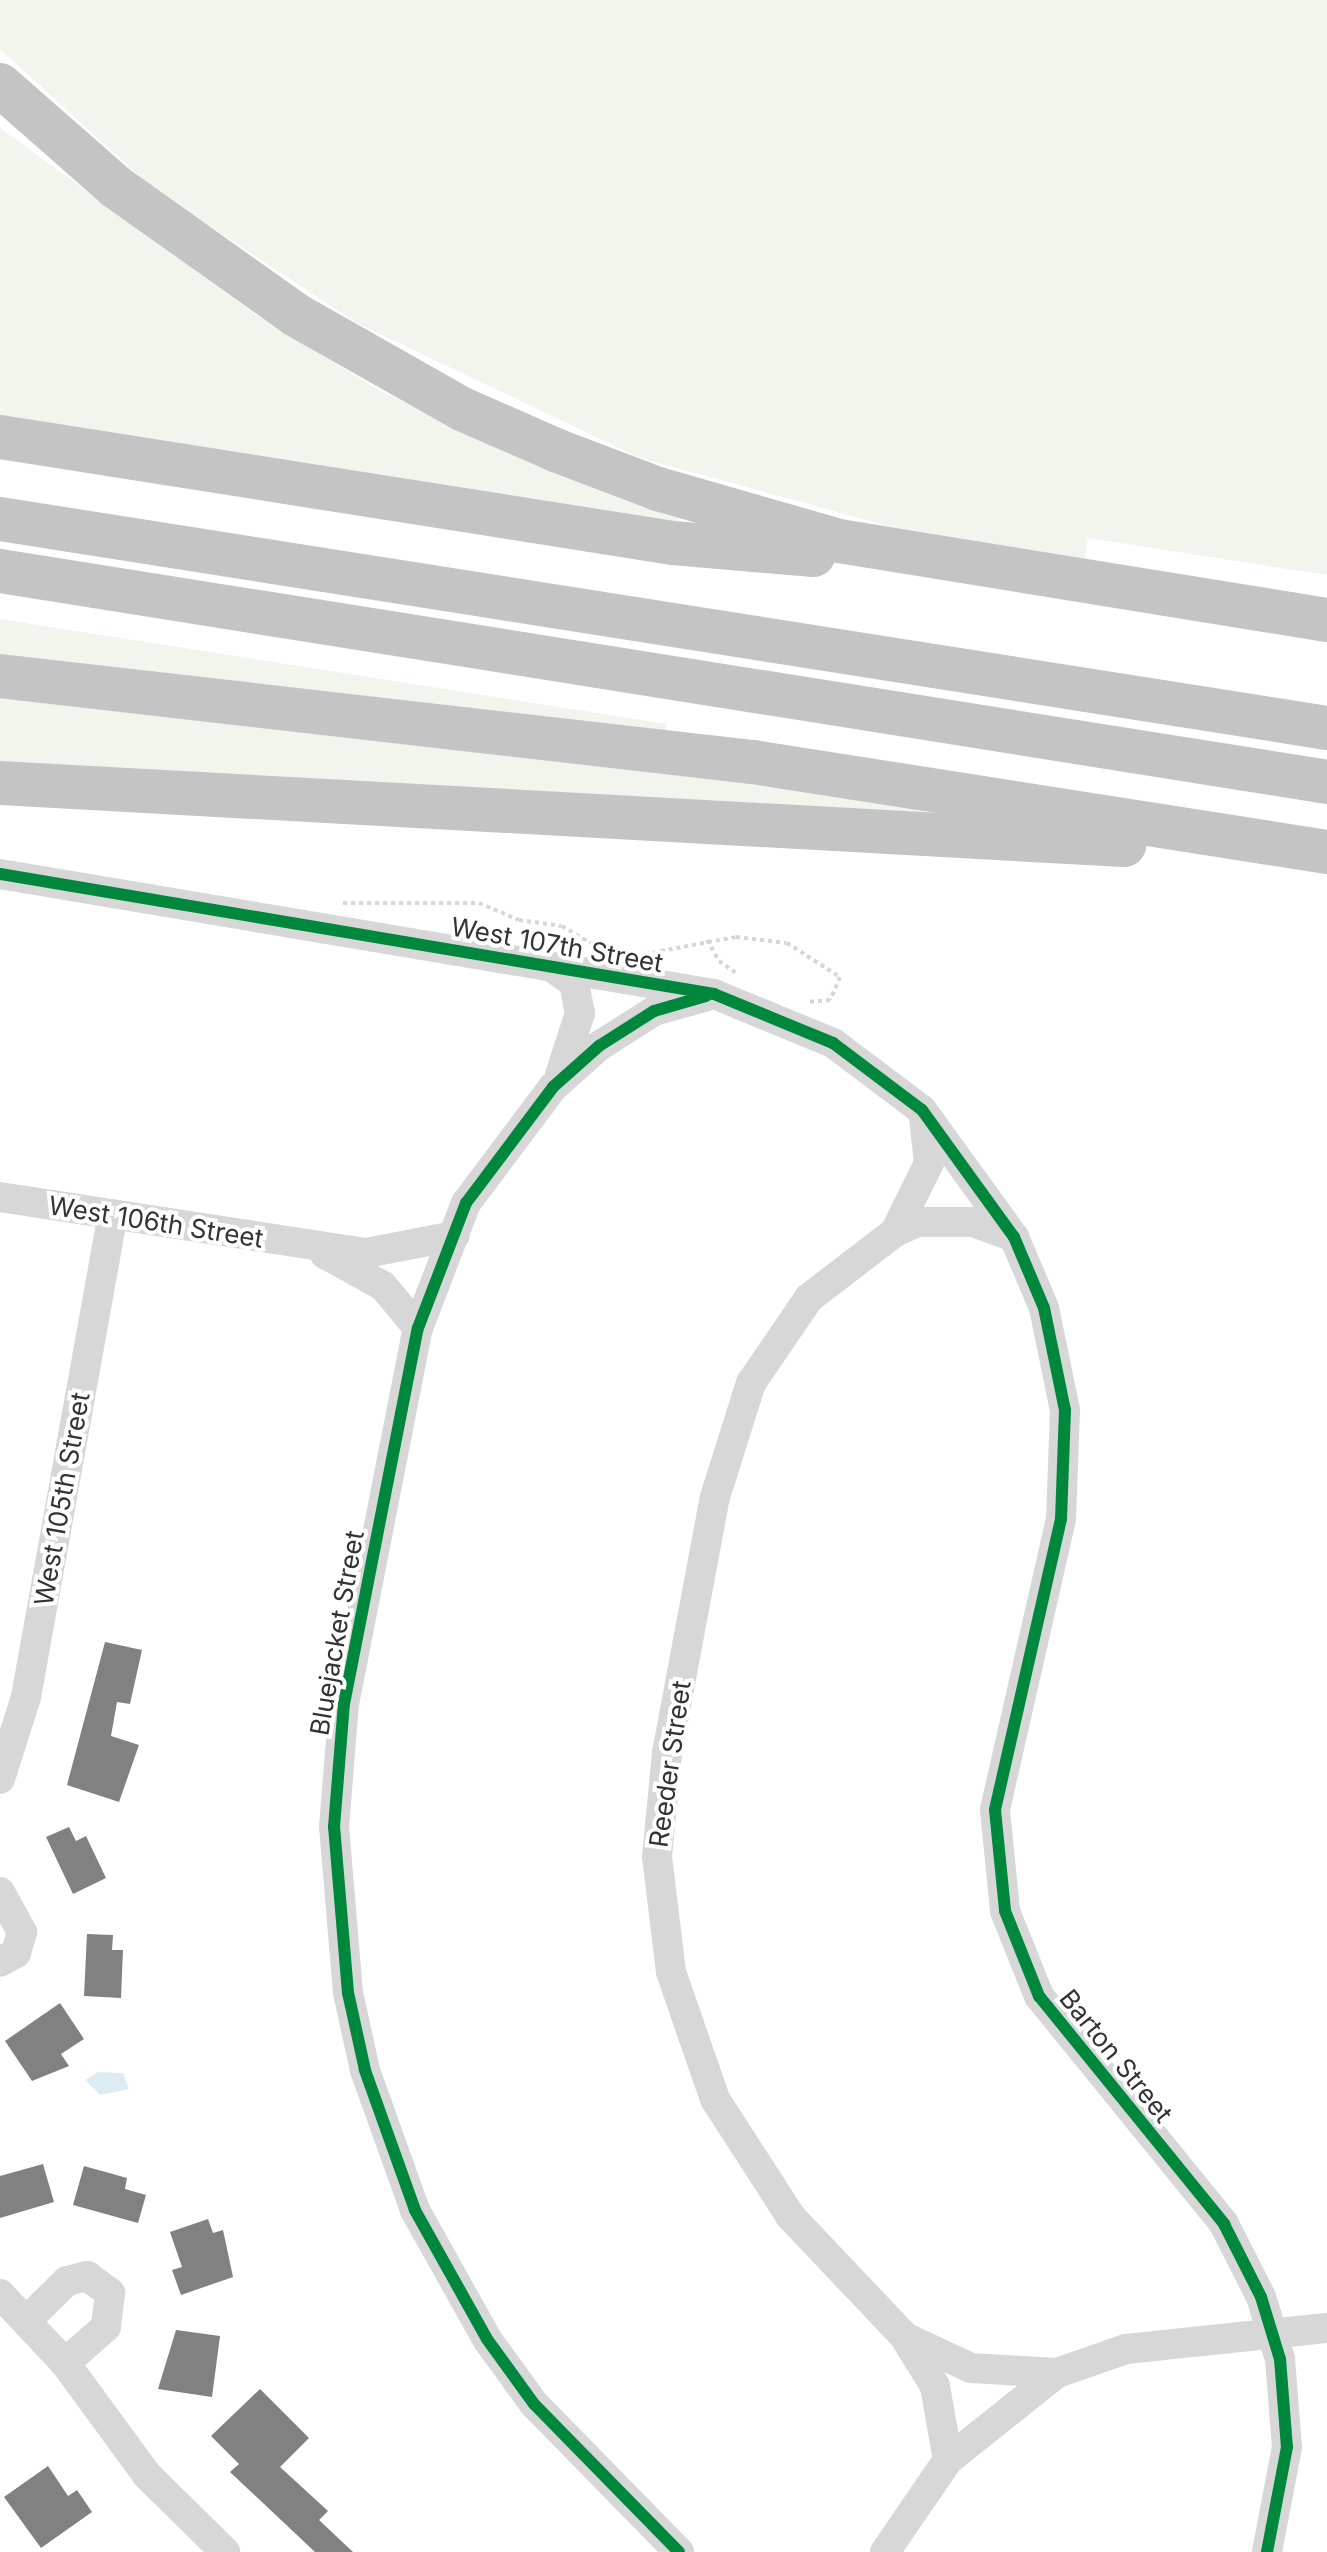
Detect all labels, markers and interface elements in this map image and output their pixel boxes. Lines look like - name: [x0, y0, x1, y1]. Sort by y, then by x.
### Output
- street label: West 107th Street: [449, 911, 665, 979]
- street label: West 106th Street: [47, 1190, 265, 1254]
- street label: West 105th Street: [28, 1390, 96, 1608]
- street label: Bluejacket Street: [304, 1528, 370, 1738]
- street label: Reeder Street: [643, 1679, 697, 1849]
- street label: Barton Street: [1053, 1983, 1179, 2129]

